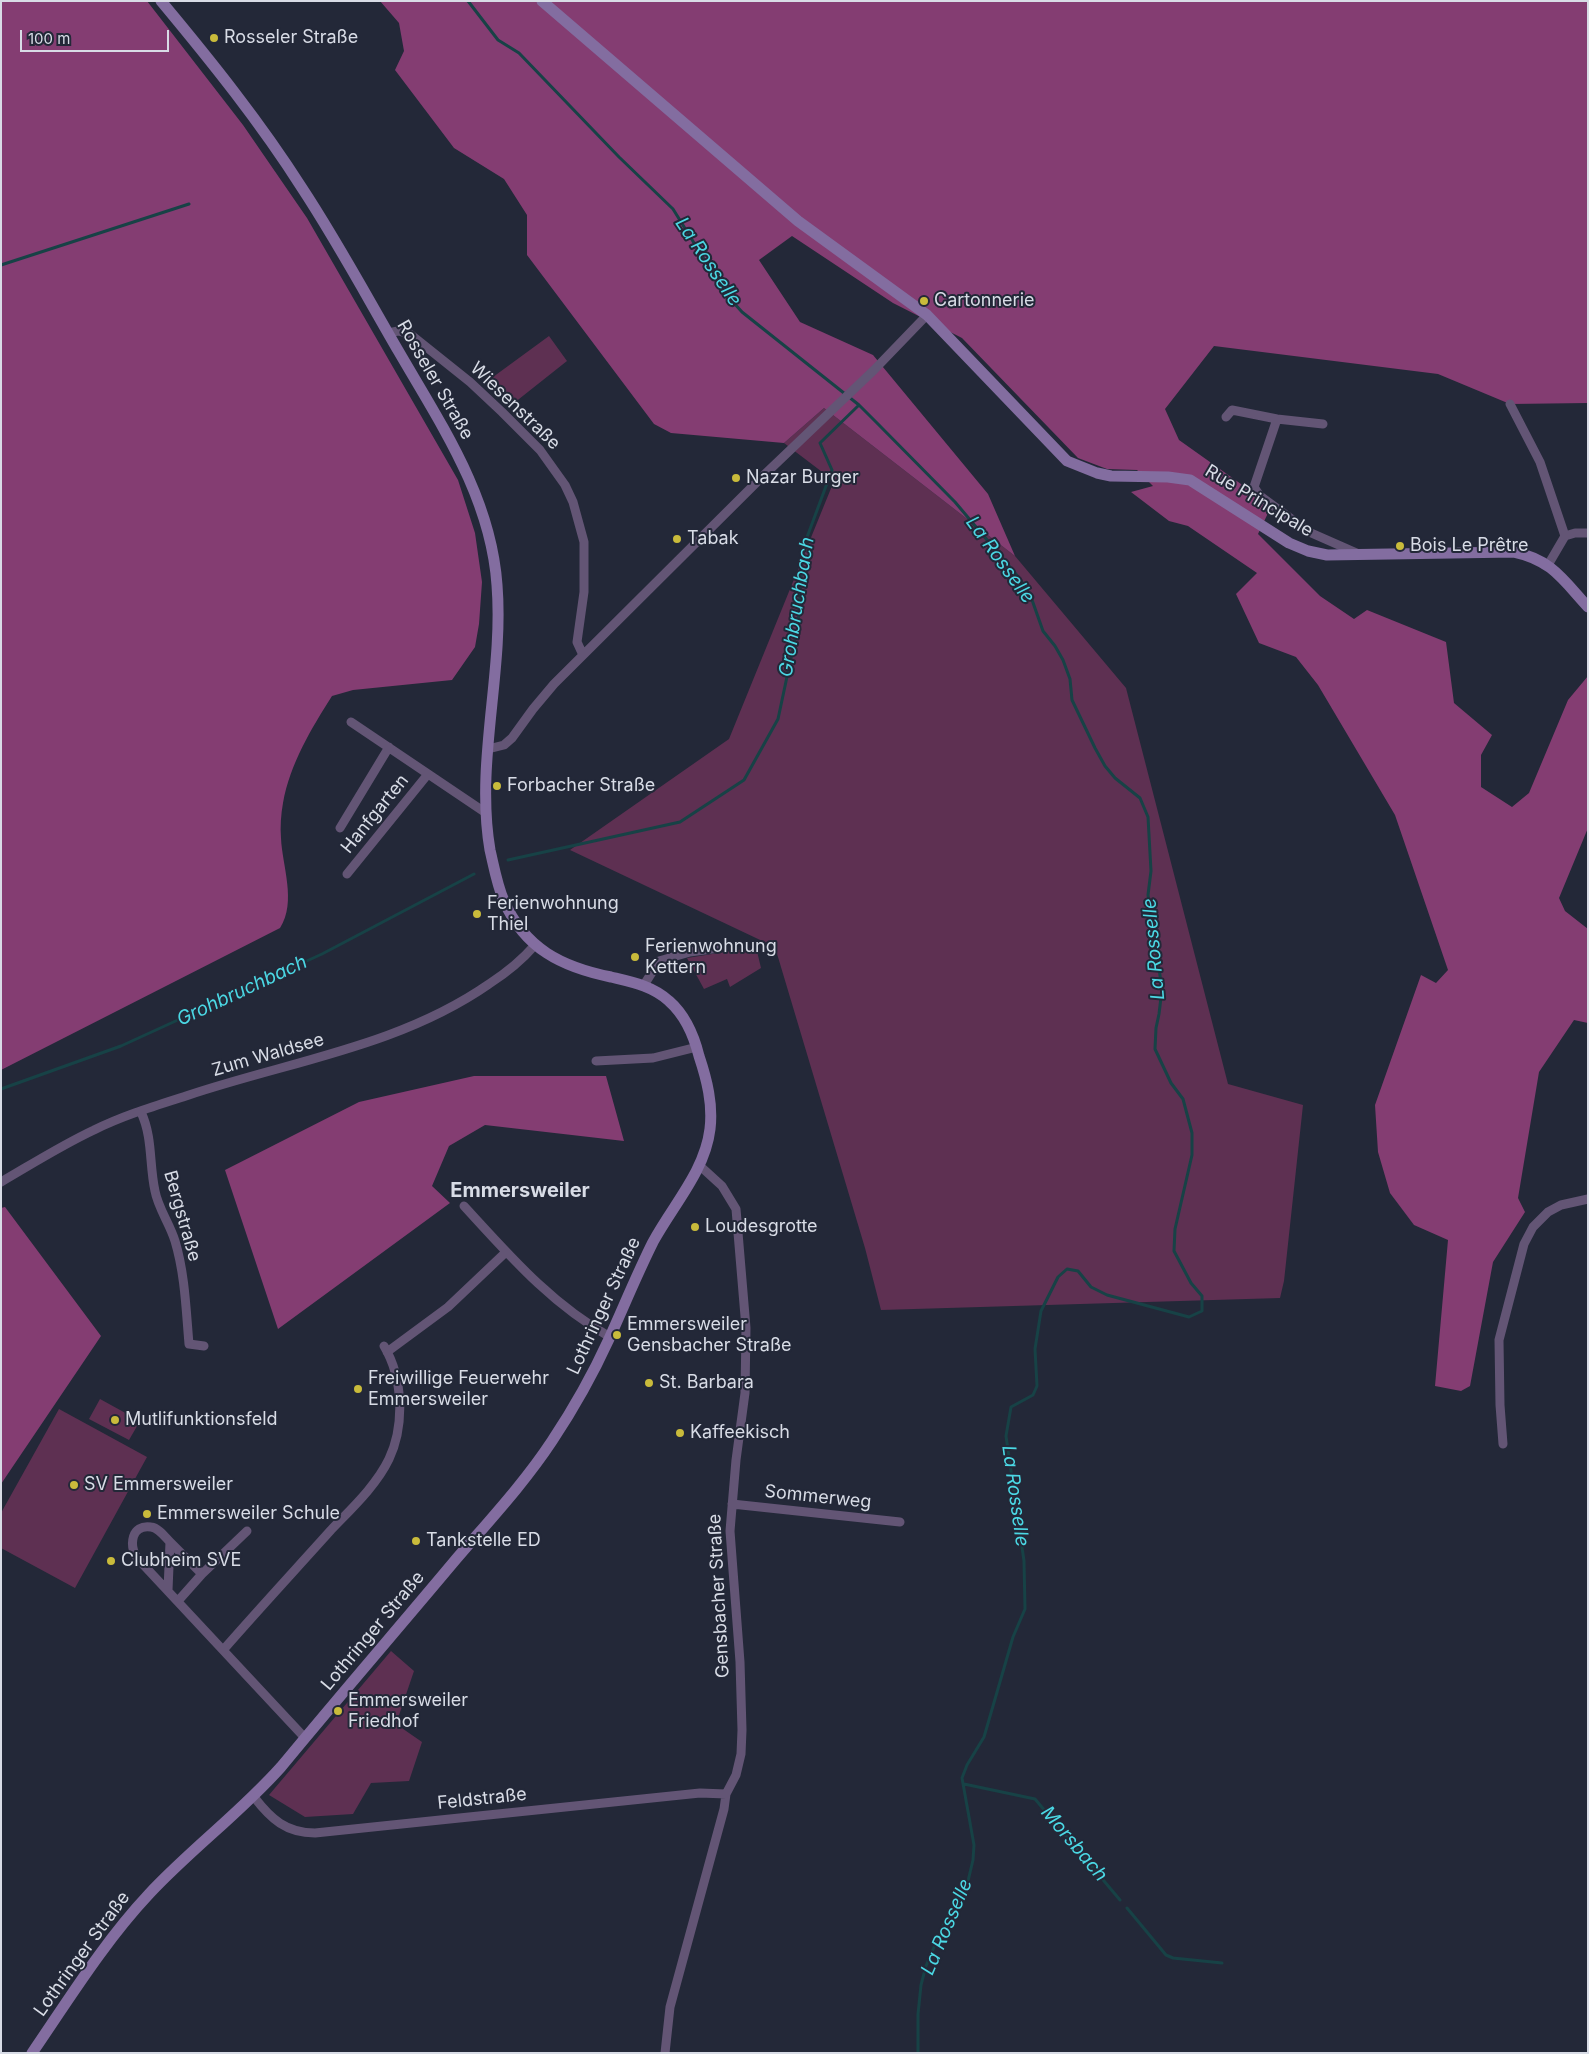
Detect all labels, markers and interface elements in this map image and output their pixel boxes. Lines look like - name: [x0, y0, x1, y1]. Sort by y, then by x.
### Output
- scale bar: [22, 20, 171, 52]
- place label: Rosseler Straße: [224, 27, 358, 49]
- text: 100 m: [28, 29, 70, 48]
- marker: Rosseler Straße: [208, 32, 220, 44]
- water label: La Rosselle: [670, 213, 746, 311]
- place label: Cartonnerie: [934, 290, 1034, 312]
- marker: Cartonnerie: [918, 295, 930, 307]
- street label: Rosseler Straße: [392, 316, 478, 444]
- street label: Wiesenstraße: [465, 358, 565, 454]
- street label: Rue Principale: [1201, 460, 1317, 542]
- place label: Nazar Burger: [746, 467, 859, 489]
- marker: Nazar Burger: [730, 472, 742, 484]
- water label: La Rosselle: [961, 512, 1039, 608]
- place label: Tabak: [687, 528, 739, 550]
- marker: Tabak: [671, 533, 683, 545]
- water label: Grohbruchbach: [775, 535, 819, 679]
- place label: Bois Le Prêtre: [1410, 535, 1529, 557]
- marker: Bois Le Prêtre: [1394, 540, 1406, 552]
- street label: Hanfgarten: [337, 770, 413, 858]
- place label: Forbacher Straße: [507, 775, 655, 797]
- marker: Forbacher Straße: [491, 780, 503, 792]
- place label: Ferienwohnung Thiel: [487, 893, 619, 936]
- water label: La Rosselle: [1138, 897, 1170, 1001]
- marker: Ferienwohnung Thiel: [471, 908, 483, 920]
- place label: Ferienwohnung Kettern: [645, 936, 777, 979]
- water label: Grohbruchbach: [173, 951, 311, 1031]
- marker: Ferienwohnung Kettern: [629, 951, 641, 963]
- street label: Zum Waldsee: [209, 1029, 327, 1081]
- street label: Bergstraße: [159, 1168, 205, 1264]
- district label: Emmersweiler: [450, 1179, 590, 1203]
- place label: Loudesgrotte: [705, 1216, 818, 1238]
- marker: Loudesgrotte: [689, 1221, 701, 1233]
- street label: Lothringer Straße: [563, 1234, 645, 1378]
- place label: Emmersweiler Gensbacher Straße: [627, 1314, 792, 1356]
- marker: Emmersweiler Gensbacher Straße: [611, 1329, 623, 1341]
- place label: Freiwillige Feuerwehr Emmersweiler: [368, 1368, 549, 1410]
- place label: St. Barbara: [659, 1372, 754, 1394]
- marker: St. Barbara: [643, 1377, 655, 1389]
- marker: Freiwillige Feuerwehr Emmersweiler: [352, 1383, 364, 1395]
- place label: Mutlifunktionsfeld: [125, 1409, 278, 1431]
- marker: Mutlifunktionsfeld: [109, 1414, 121, 1426]
- place label: Kaffeekisch: [690, 1422, 790, 1444]
- marker: Kaffeekisch: [674, 1427, 686, 1439]
- water label: La Rosselle: [997, 1444, 1033, 1548]
- place label: SV Emmersweiler: [84, 1474, 233, 1496]
- marker: SV Emmersweiler: [68, 1479, 80, 1491]
- street label: Sommerweg: [764, 1481, 872, 1513]
- place label: Emmersweiler Schule: [157, 1503, 340, 1525]
- marker: Emmersweiler Schule: [141, 1508, 153, 1520]
- street label: Gensbacher Straße: [704, 1513, 734, 1679]
- place label: Tankstelle ED: [426, 1530, 541, 1552]
- marker: Tankstelle ED: [410, 1535, 422, 1547]
- place label: Clubheim SVE: [121, 1550, 241, 1572]
- marker: Clubheim SVE: [105, 1555, 117, 1567]
- street label: Lothringer Straße: [317, 1567, 429, 1695]
- place label: Emmersweiler Friedhof: [348, 1690, 468, 1732]
- marker: Emmersweiler Friedhof: [332, 1705, 344, 1717]
- street label: Feldstraße: [436, 1784, 528, 1814]
- water label: Morsbach: [1036, 1802, 1112, 1886]
- water label: La Rosselle: [917, 1875, 977, 1979]
- street label: Lothringer Straße: [30, 1887, 134, 2021]

